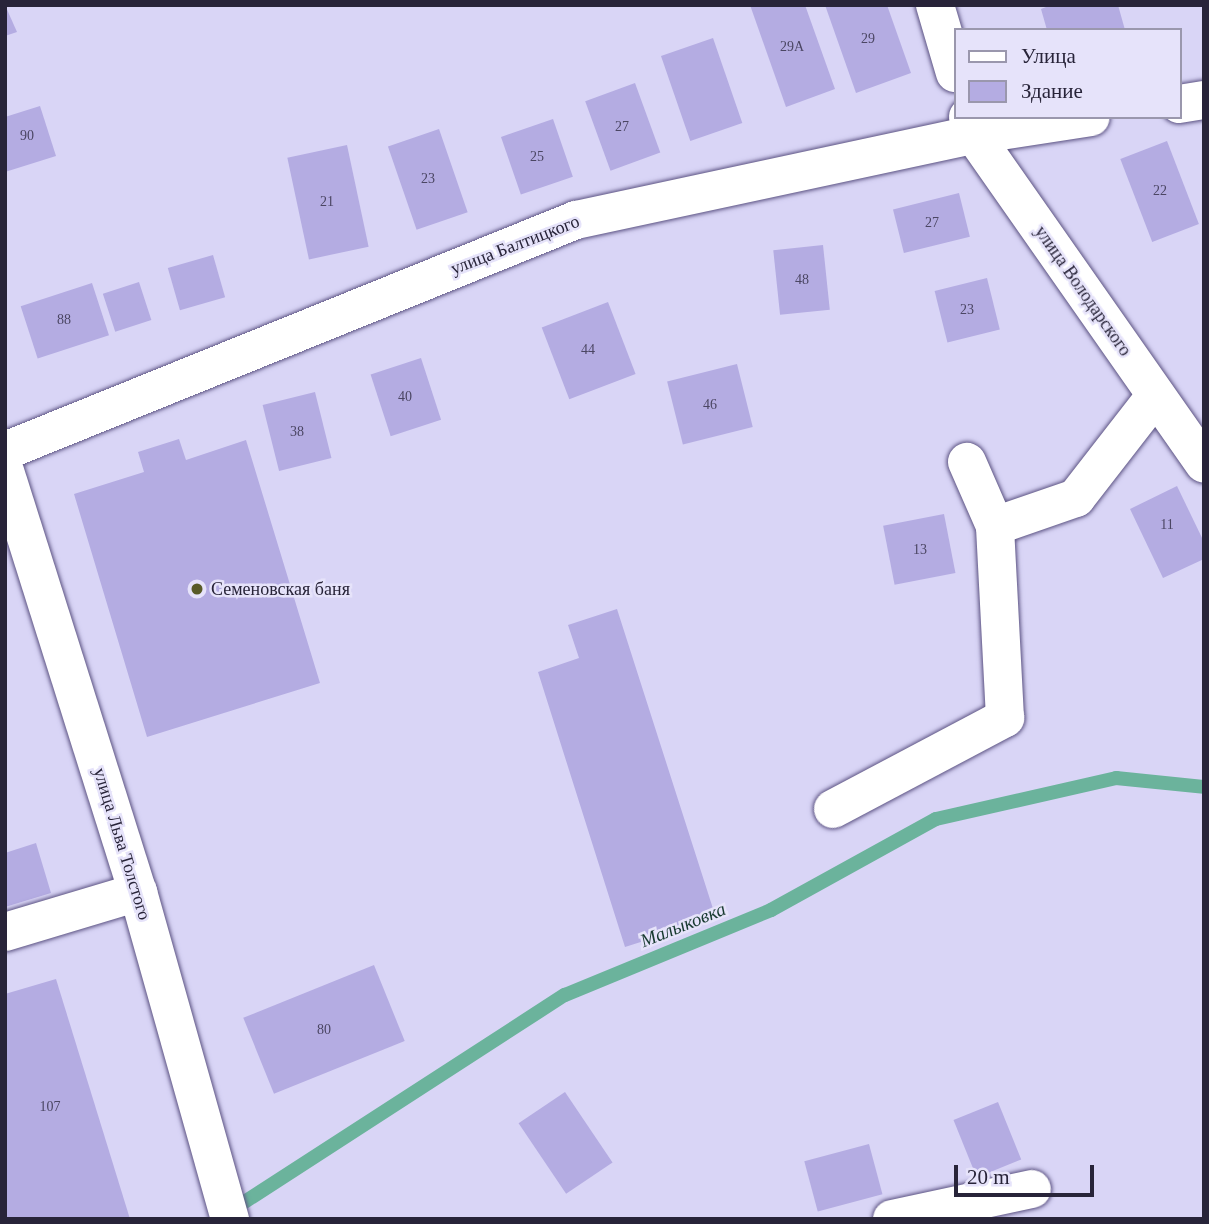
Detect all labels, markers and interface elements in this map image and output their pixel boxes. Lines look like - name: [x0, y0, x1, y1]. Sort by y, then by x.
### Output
- legend: [954, 28, 1181, 119]
- house number: 29: [861, 31, 875, 47]
- house number: 29А: [780, 39, 804, 55]
- text: Улица: [1021, 44, 1076, 68]
- text: Здание: [1021, 79, 1083, 103]
- house number: 27: [615, 119, 629, 135]
- house number: 90: [20, 128, 34, 144]
- house number: 25: [530, 149, 544, 165]
- house number: 23: [421, 171, 435, 187]
- house number: 22: [1153, 183, 1167, 199]
- house number: 21: [320, 194, 334, 210]
- street label: улица Балтицкого: [448, 210, 582, 280]
- house number: 27: [925, 215, 939, 231]
- street label: улица Володарского: [1030, 222, 1136, 360]
- house number: 48: [795, 272, 809, 288]
- house number: 23: [960, 302, 974, 318]
- house number: 88: [57, 312, 71, 328]
- house number: 44: [581, 342, 595, 358]
- house number: 40: [398, 389, 412, 405]
- house number: 46: [703, 397, 717, 413]
- house number: 38: [290, 424, 304, 440]
- house number: 11: [1160, 517, 1174, 533]
- house number: 13: [913, 542, 927, 558]
- place label: Семеновская баня: [211, 578, 350, 600]
- marker: Семеновская баня: [189, 581, 205, 597]
- street label: улица Льва Толстого: [89, 765, 155, 923]
- water label: Малыковка: [637, 898, 729, 952]
- house number: 80: [317, 1022, 331, 1038]
- house number: 107: [40, 1099, 60, 1115]
- scale bar: [957, 1150, 1097, 1194]
- text: 20 m: [967, 1165, 1010, 1189]

